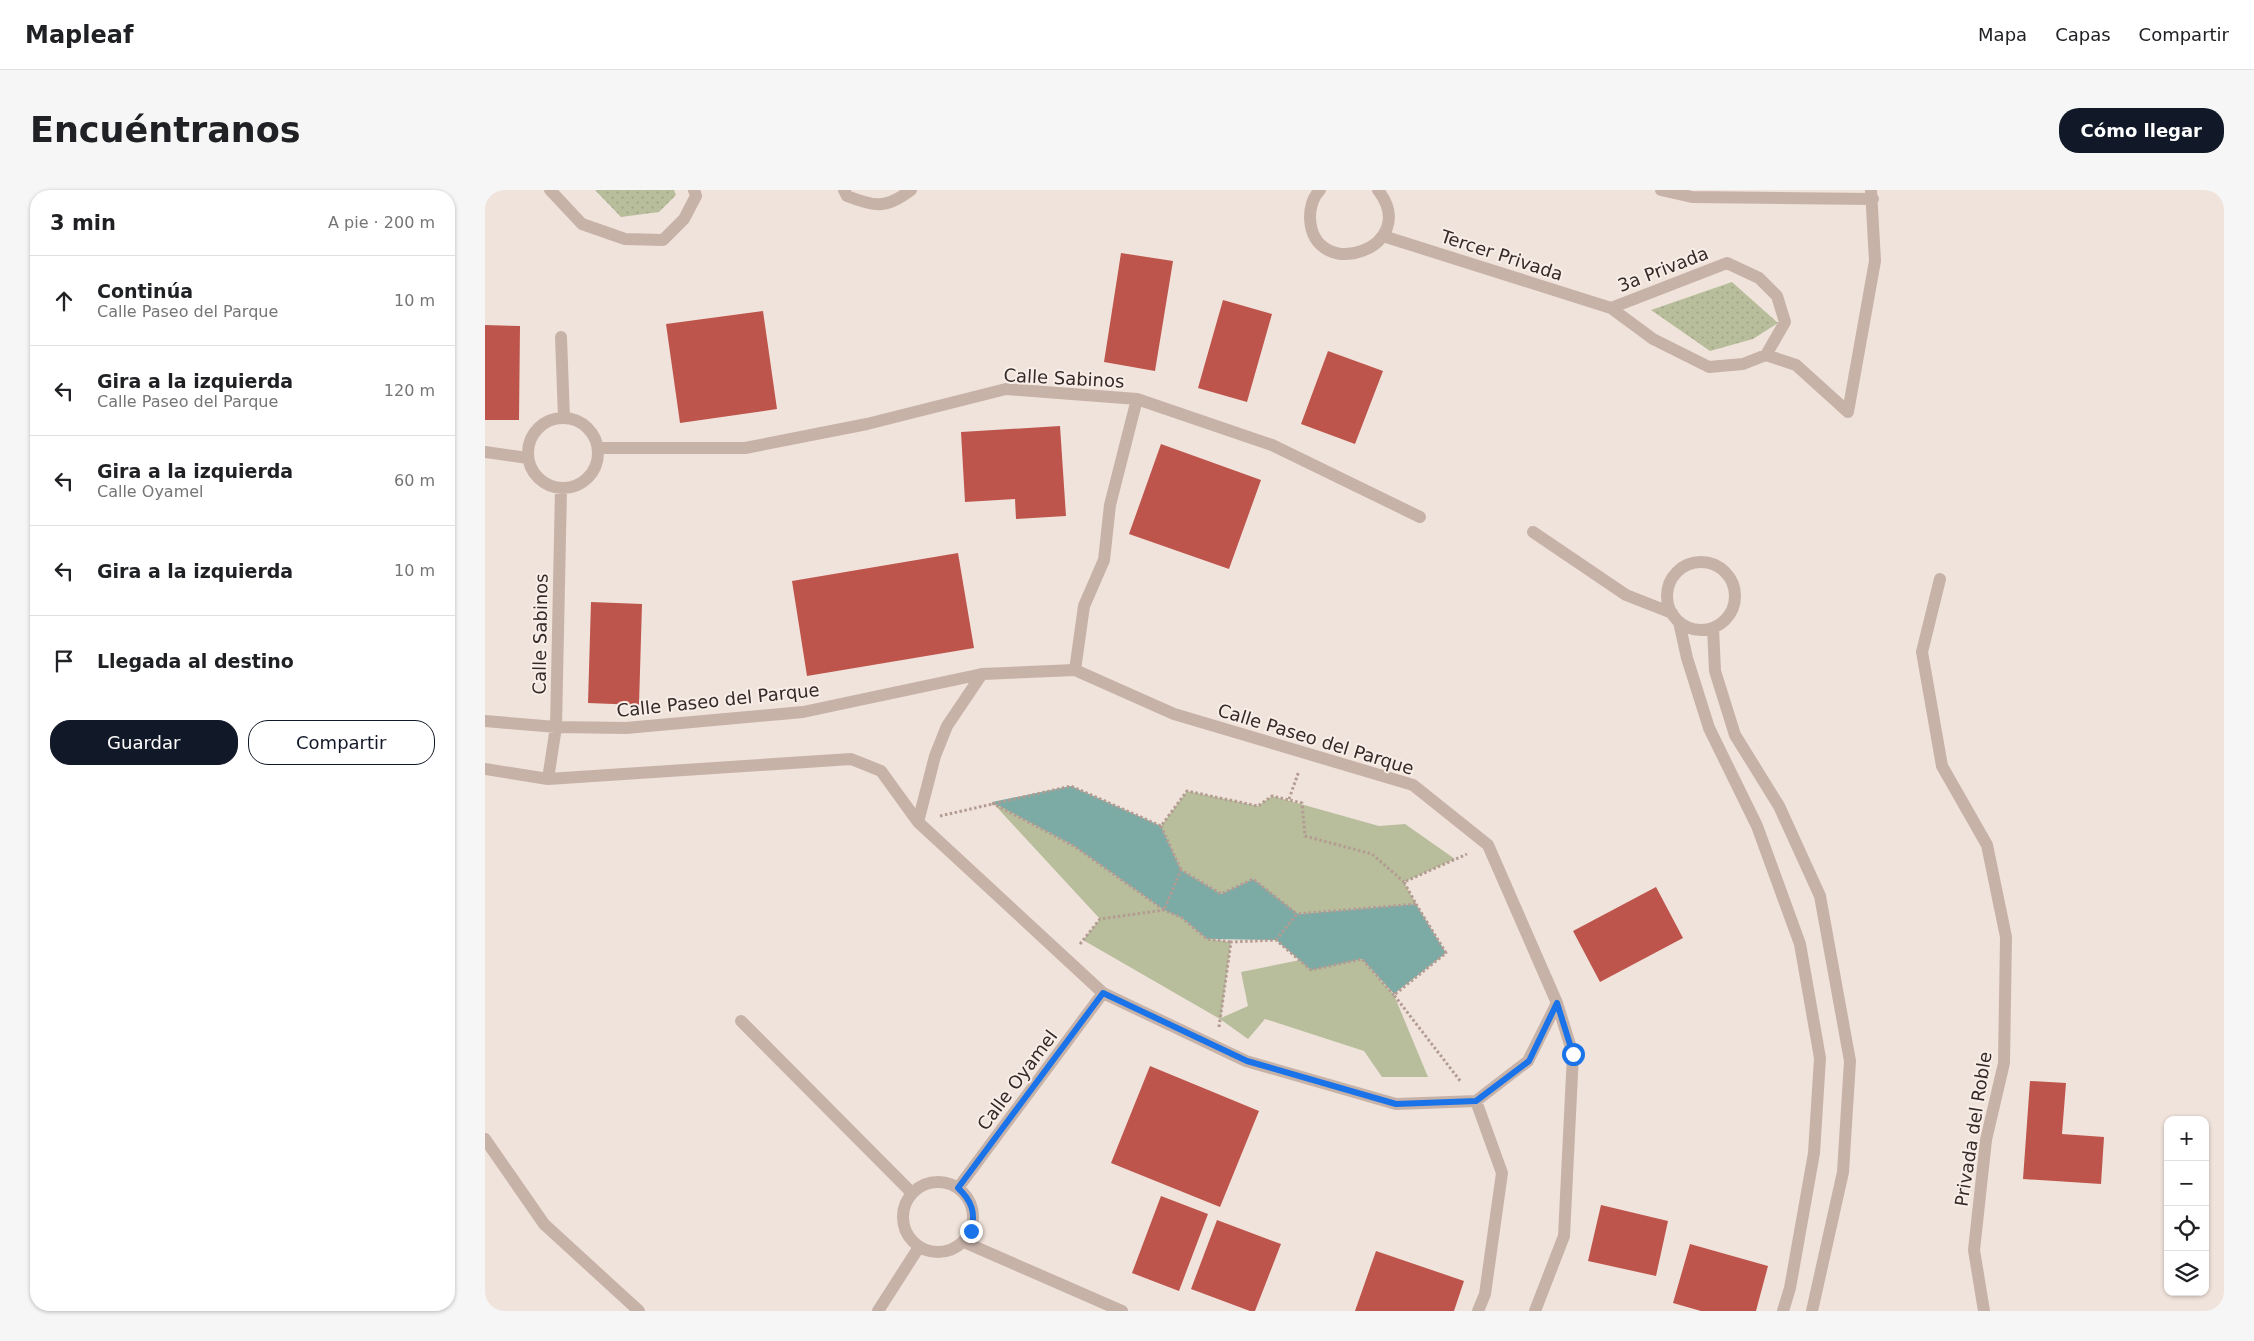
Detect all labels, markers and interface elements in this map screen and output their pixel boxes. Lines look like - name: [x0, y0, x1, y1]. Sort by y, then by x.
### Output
- text: Mapleaf: [25, 21, 133, 49]
- text: Mapa: [1978, 24, 2027, 45]
- text: Capas: [2055, 24, 2111, 45]
- text: Compartir: [2139, 24, 2229, 45]
- button: Cómo llegar: [2059, 108, 2224, 153]
- text: Encuéntranos: [30, 110, 301, 150]
- text: 3 min: [50, 211, 116, 235]
- text: A pie · 200 m: [328, 213, 435, 232]
- street label: Tercer Privada: [1437, 225, 1566, 285]
- street label: 3a Privada: [1615, 242, 1711, 296]
- text: Continúa: [97, 280, 193, 302]
- icon: ahead: [50, 287, 78, 315]
- text: 10 m: [394, 291, 435, 310]
- text: Calle Paseo del Parque: [97, 302, 278, 321]
- street label: Calle Sabinos: [1003, 364, 1125, 392]
- text: Gira a la izquierda: [97, 370, 293, 392]
- icon: left: [50, 377, 78, 405]
- text: 120 m: [384, 381, 435, 400]
- text: Calle Paseo del Parque: [97, 392, 278, 411]
- text: Gira a la izquierda: [97, 460, 293, 482]
- icon: left: [50, 467, 78, 495]
- text: 60 m: [394, 471, 435, 490]
- text: Calle Oyamel: [97, 482, 204, 501]
- icon: left: [50, 557, 78, 585]
- text: Gira a la izquierda: [97, 560, 293, 582]
- text: 10 m: [394, 561, 435, 580]
- street label: Calle Sabinos: [528, 573, 552, 695]
- icon: arrive: [50, 647, 78, 675]
- text: Llegada al destino: [97, 650, 294, 672]
- street label: Calle Paseo del Parque: [615, 679, 821, 721]
- street label: Calle Paseo del Parque: [1215, 699, 1417, 779]
- button: Guardar: [50, 720, 238, 765]
- button: Compartir: [248, 720, 435, 765]
- street label: Calle Oyamel: [973, 1026, 1061, 1134]
- route start: [1562, 1043, 1585, 1066]
- street label: Privada del Roble: [1950, 1050, 1996, 1208]
- map controls: [2164, 1116, 2209, 1296]
- button: +: [2164, 1116, 2209, 1161]
- button: −: [2164, 1161, 2209, 1206]
- button: locate: [2164, 1206, 2209, 1251]
- route end: [960, 1220, 983, 1243]
- button: layers: [2164, 1251, 2209, 1296]

